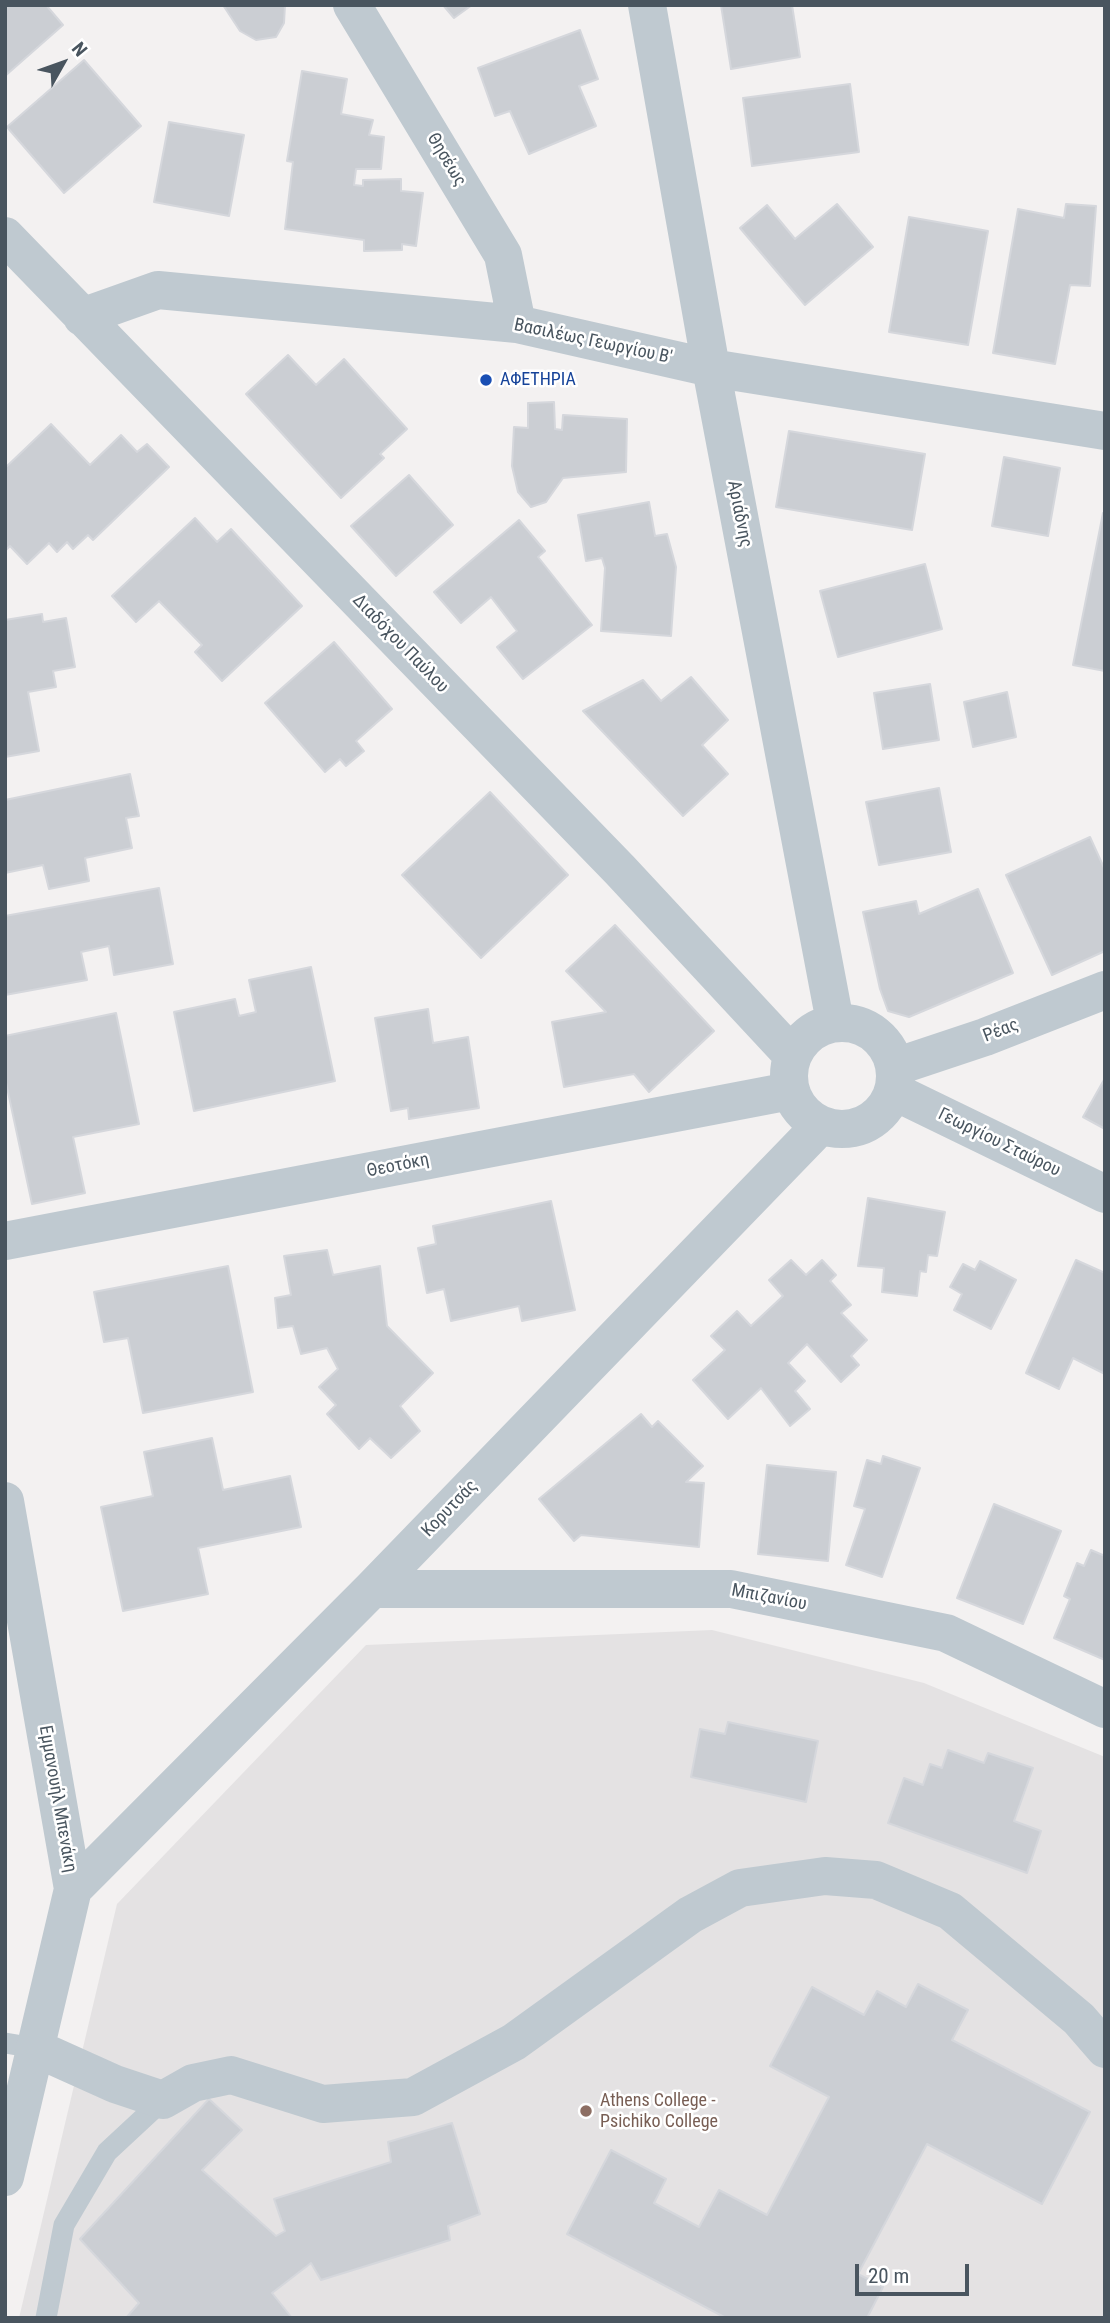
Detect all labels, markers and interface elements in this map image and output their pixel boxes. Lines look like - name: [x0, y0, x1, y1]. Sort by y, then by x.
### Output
- north arrow: [28, 28, 98, 98]
- text: N: [67, 37, 92, 61]
- street label: Θησέως: [422, 129, 470, 191]
- street label: Βασιλέως Γεωργίου Β': [512, 315, 674, 369]
- place label: ΑΦΕΤΗΡΙΑ: [500, 369, 576, 391]
- marker: ΑΦΕΤΗΡΙΑ: [478, 372, 494, 388]
- street label: Αριάδνης: [722, 479, 756, 549]
- street label: Διαδόχου Παύλου: [347, 590, 453, 698]
- street label: Ρέας: [980, 1014, 1022, 1048]
- street label: Γεωργίου Σταύρου: [934, 1104, 1064, 1182]
- street label: Θεοτόκη: [365, 1149, 431, 1183]
- street label: Κορυτσάς: [418, 1476, 482, 1542]
- street label: Μπιζανίου: [730, 1580, 808, 1616]
- street label: Εμμανουήλ Μπενάκη: [33, 1724, 81, 1874]
- place label: Athens College - Psichiko College: [600, 2090, 718, 2132]
- marker: Athens College - Psichiko College: [578, 2103, 594, 2119]
- scale bar: [858, 2250, 972, 2294]
- text: 20 m: [868, 2264, 909, 2288]

